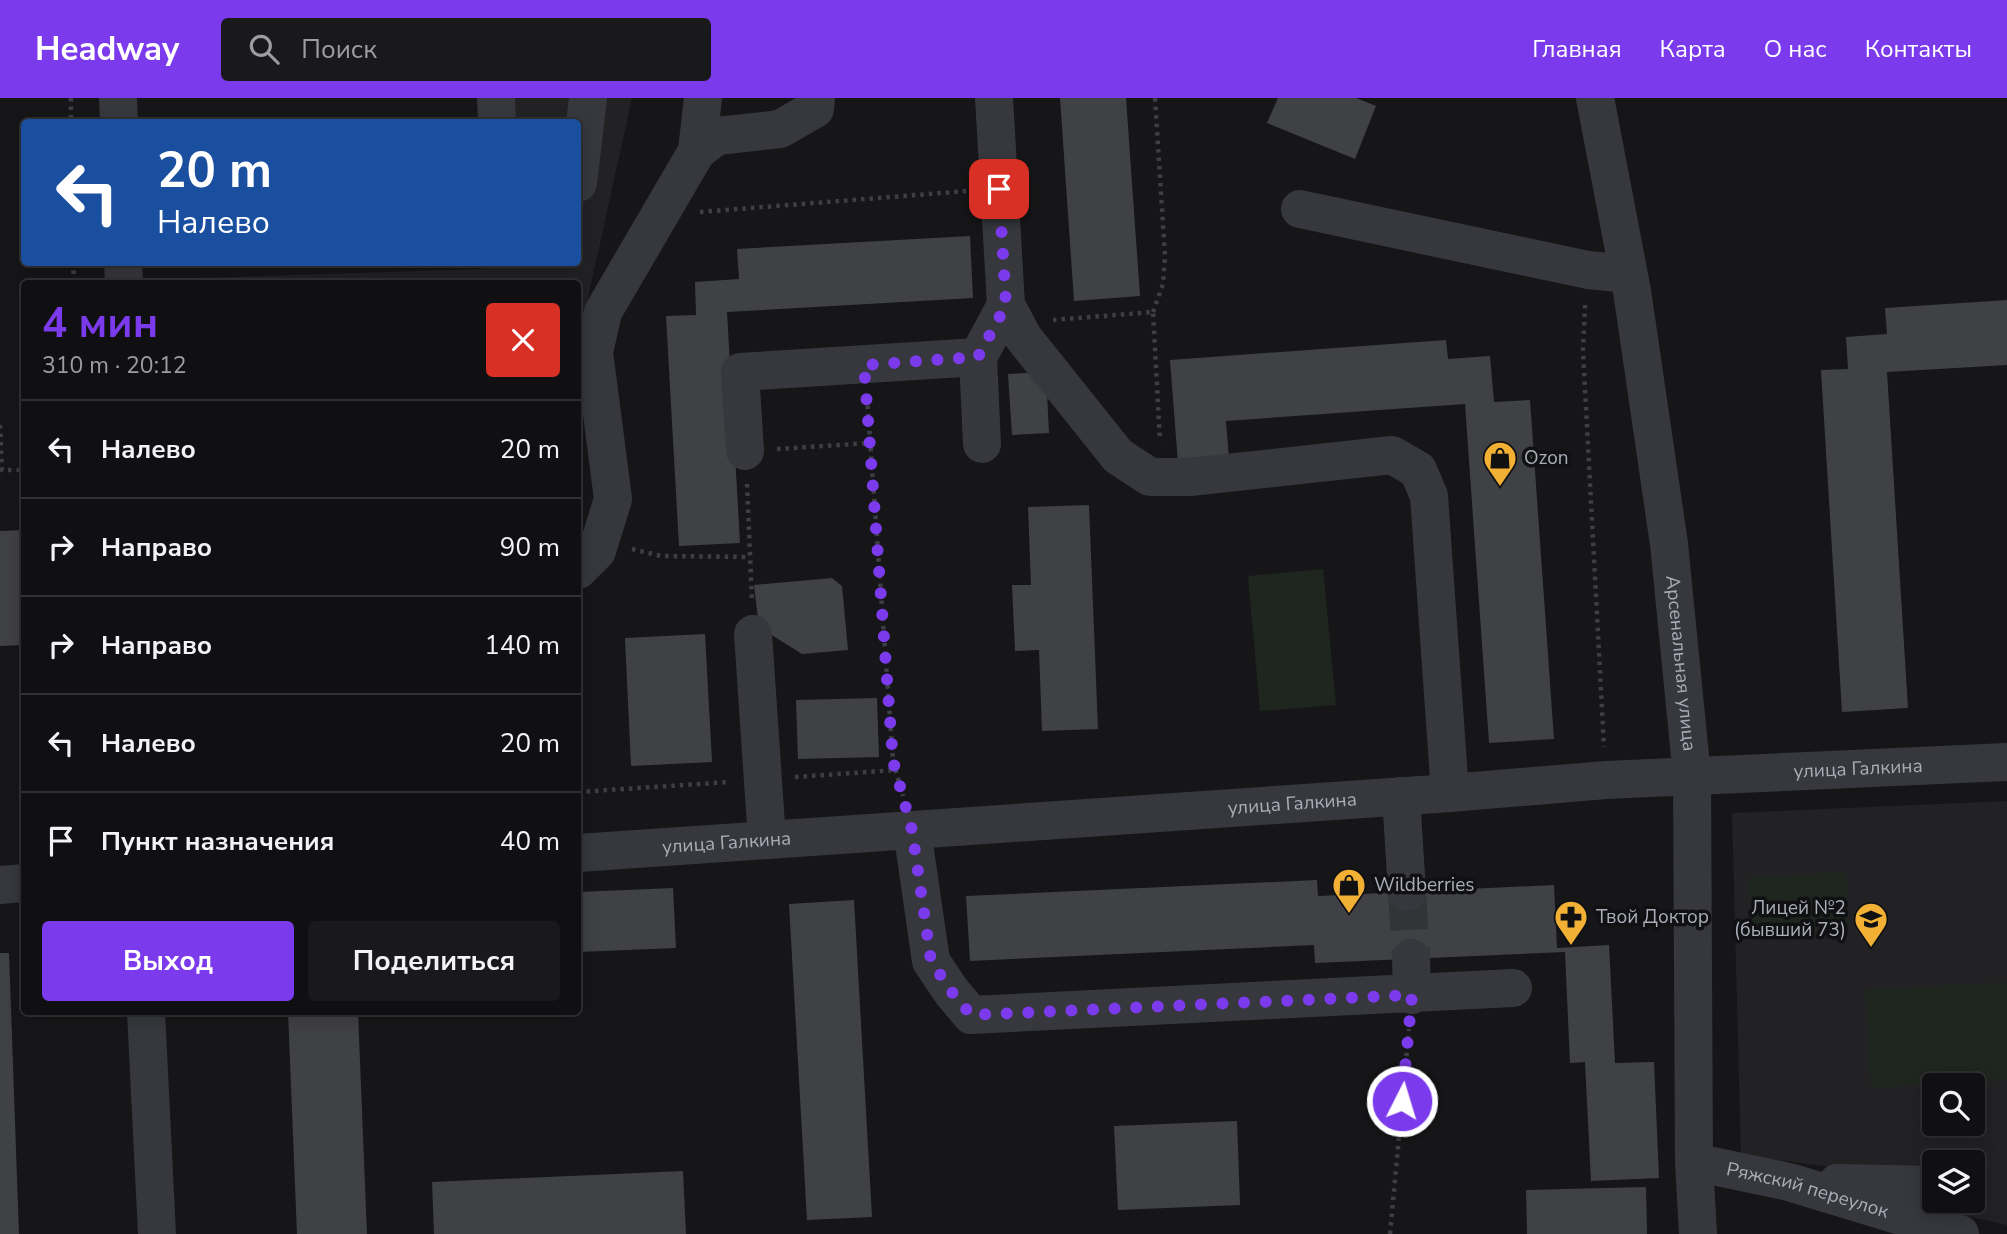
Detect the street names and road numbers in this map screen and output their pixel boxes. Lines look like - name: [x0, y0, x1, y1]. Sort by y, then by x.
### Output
- street label: Арсенальная улица: [1659, 574, 1702, 752]
- street label: улица Галкина: [1793, 753, 1923, 785]
- street label: улица Галкина: [1227, 786, 1358, 821]
- street label: улица Галкина: [661, 825, 792, 860]
- street label: Ряжский переулок: [1724, 1156, 1892, 1225]

